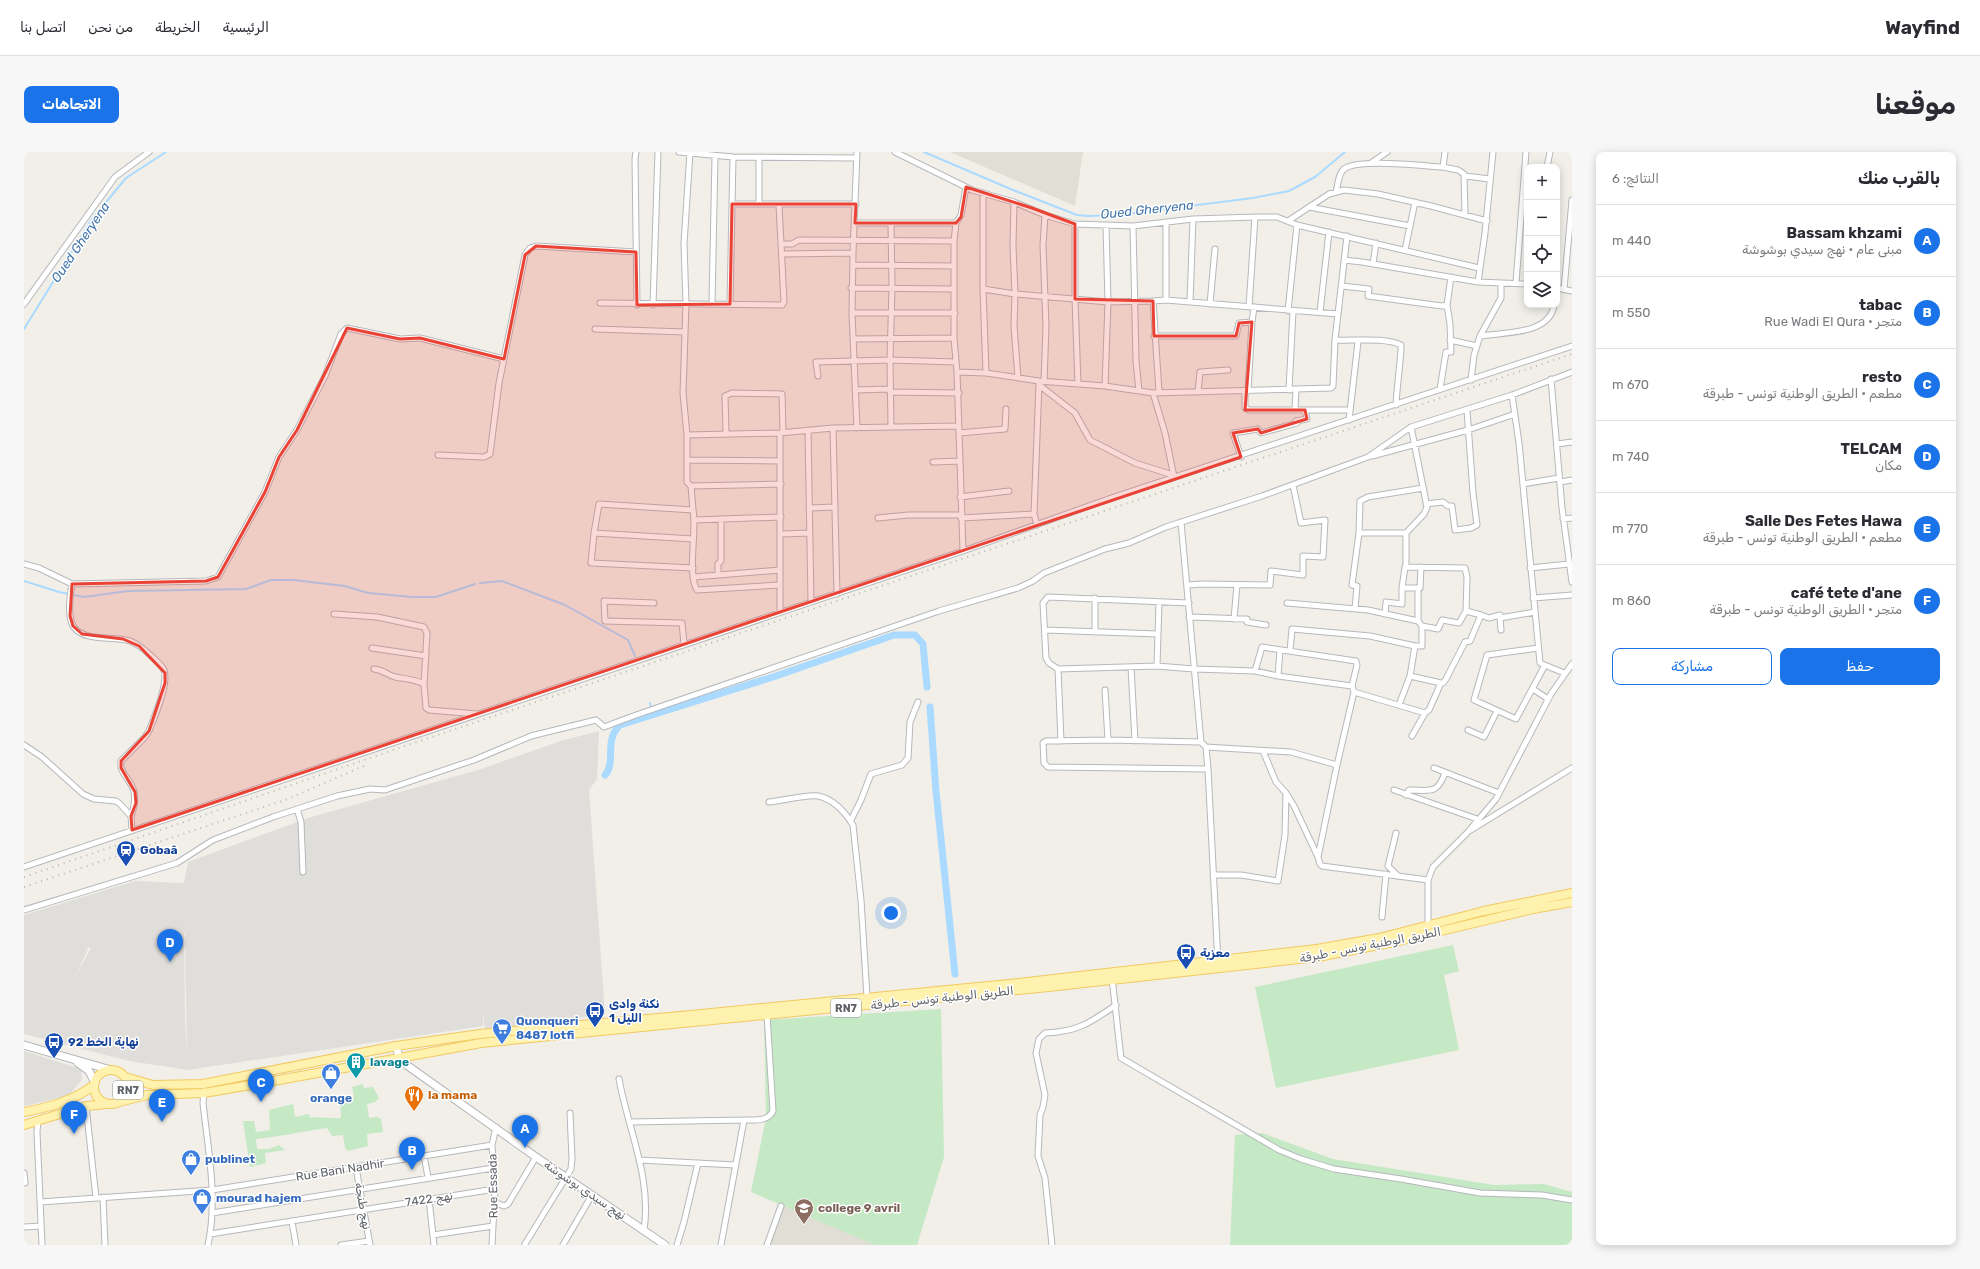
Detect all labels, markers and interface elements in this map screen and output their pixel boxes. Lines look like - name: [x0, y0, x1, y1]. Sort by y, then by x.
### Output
- text: Wayfind: [1885, 16, 1960, 39]
- text: اتصل بنا: [20, 19, 66, 36]
- text: من نحن: [88, 19, 133, 36]
- text: الخريطة: [155, 19, 200, 36]
- text: الرئيسية: [222, 19, 269, 36]
- button: الاتجاهات: [24, 86, 119, 123]
- text: موقعنا: [1875, 88, 1956, 121]
- map controls: [1524, 164, 1560, 308]
- button: +: [1524, 164, 1560, 200]
- text: بالقرب منك: [1858, 168, 1940, 188]
- text: النتائج: 6: [1612, 171, 1659, 186]
- water label: Oued Gheryena: [1100, 197, 1195, 222]
- water label: Oued Gheryena: [48, 199, 113, 285]
- button: −: [1524, 200, 1560, 236]
- text: Bassam khzami: [1787, 224, 1902, 242]
- text: 440 m: [1612, 233, 1651, 248]
- text: A: [1922, 233, 1932, 248]
- button: locate: [1524, 236, 1560, 272]
- text: مبنى عام · نهج سيدي بوشوشة: [1742, 242, 1902, 257]
- button: layers: [1524, 272, 1560, 308]
- text: tabac: [1859, 296, 1902, 314]
- text: 550 m: [1612, 305, 1650, 320]
- text: B: [1922, 305, 1932, 320]
- text: متجر · Rue Wadi El Qura: [1764, 314, 1902, 329]
- text: resto: [1862, 368, 1902, 386]
- text: 670 m: [1612, 377, 1649, 392]
- text: C: [1922, 377, 1932, 392]
- text: مطعم · الطريق الوطنية تونس - طبرقة: [1703, 386, 1902, 401]
- text: TELCAM: [1841, 440, 1902, 458]
- text: 740 m: [1612, 449, 1649, 464]
- text: D: [1922, 449, 1932, 464]
- text: مكان: [1875, 458, 1902, 473]
- text: Salle Des Fetes Hawa: [1745, 512, 1902, 530]
- text: 770 m: [1612, 521, 1648, 536]
- text: E: [1923, 521, 1931, 536]
- text: مطعم · الطريق الوطنية تونس - طبرقة: [1703, 530, 1902, 545]
- text: café tete d'ane: [1791, 584, 1902, 602]
- text: 860 m: [1612, 593, 1651, 608]
- text: F: [1923, 593, 1931, 608]
- text: متجر · الطريق الوطنية تونس - طبرقة: [1709, 602, 1902, 617]
- button: مشاركة: [1612, 648, 1772, 685]
- button: حفظ: [1780, 648, 1940, 685]
- station icon: Gobaâ: [115, 839, 137, 867]
- place label: Gobaâ: [140, 843, 178, 857]
- your location: [881, 903, 901, 923]
- street label: الطريق الوطنية تونس - طبرقة: [1298, 924, 1442, 967]
- pin: D: [157, 929, 183, 962]
- bus stop icon: معزية: [1175, 942, 1197, 970]
- place label: معزية: [1200, 946, 1230, 960]
- street label: الطريق الوطنية تونس - طبرقة: [870, 984, 1014, 1013]
- place label: نكنة وادى الليل 1: [609, 997, 660, 1025]
- road number: RN7: [831, 999, 861, 1017]
- bus stop icon: نكنة وادى الليل 1: [584, 1000, 606, 1028]
- place label: Quonqueri 8487 lotfi: [516, 1014, 579, 1042]
- supermarket icon: Quonqueri 8487 lotfi: [491, 1017, 513, 1045]
- bus stop icon: نهاية الخط 92: [43, 1031, 65, 1059]
- place label: نهاية الخط 92: [68, 1035, 139, 1049]
- building icon: lavage: [345, 1051, 367, 1079]
- place label: lavage: [370, 1055, 409, 1069]
- shop icon: orange: [320, 1062, 342, 1090]
- pin: C: [248, 1069, 274, 1102]
- road number: RN7: [113, 1081, 143, 1099]
- restaurant icon: la mama: [403, 1084, 425, 1112]
- place label: la mama: [428, 1088, 477, 1102]
- pin: E: [149, 1089, 175, 1122]
- place label: orange: [310, 1091, 352, 1105]
- pin: F: [61, 1101, 87, 1134]
- pin: A: [512, 1115, 538, 1148]
- pin: B: [399, 1137, 425, 1170]
- shop icon: publinet: [180, 1148, 202, 1176]
- place label: publinet: [205, 1152, 256, 1166]
- street label: Rue Essada: [485, 1154, 501, 1218]
- street label: Rue Bani Nadhir: [295, 1156, 386, 1184]
- street label: نهج سيدي بوشوشة: [540, 1157, 629, 1224]
- street label: نهج طنجة: [350, 1181, 374, 1231]
- shop icon: mourad hajem: [191, 1187, 213, 1215]
- street label: نهج 7422: [404, 1188, 454, 1212]
- place label: mourad hajem: [216, 1191, 302, 1205]
- school or university icon: college 9 avril: [793, 1197, 815, 1225]
- place label: college 9 avril: [818, 1201, 900, 1215]

